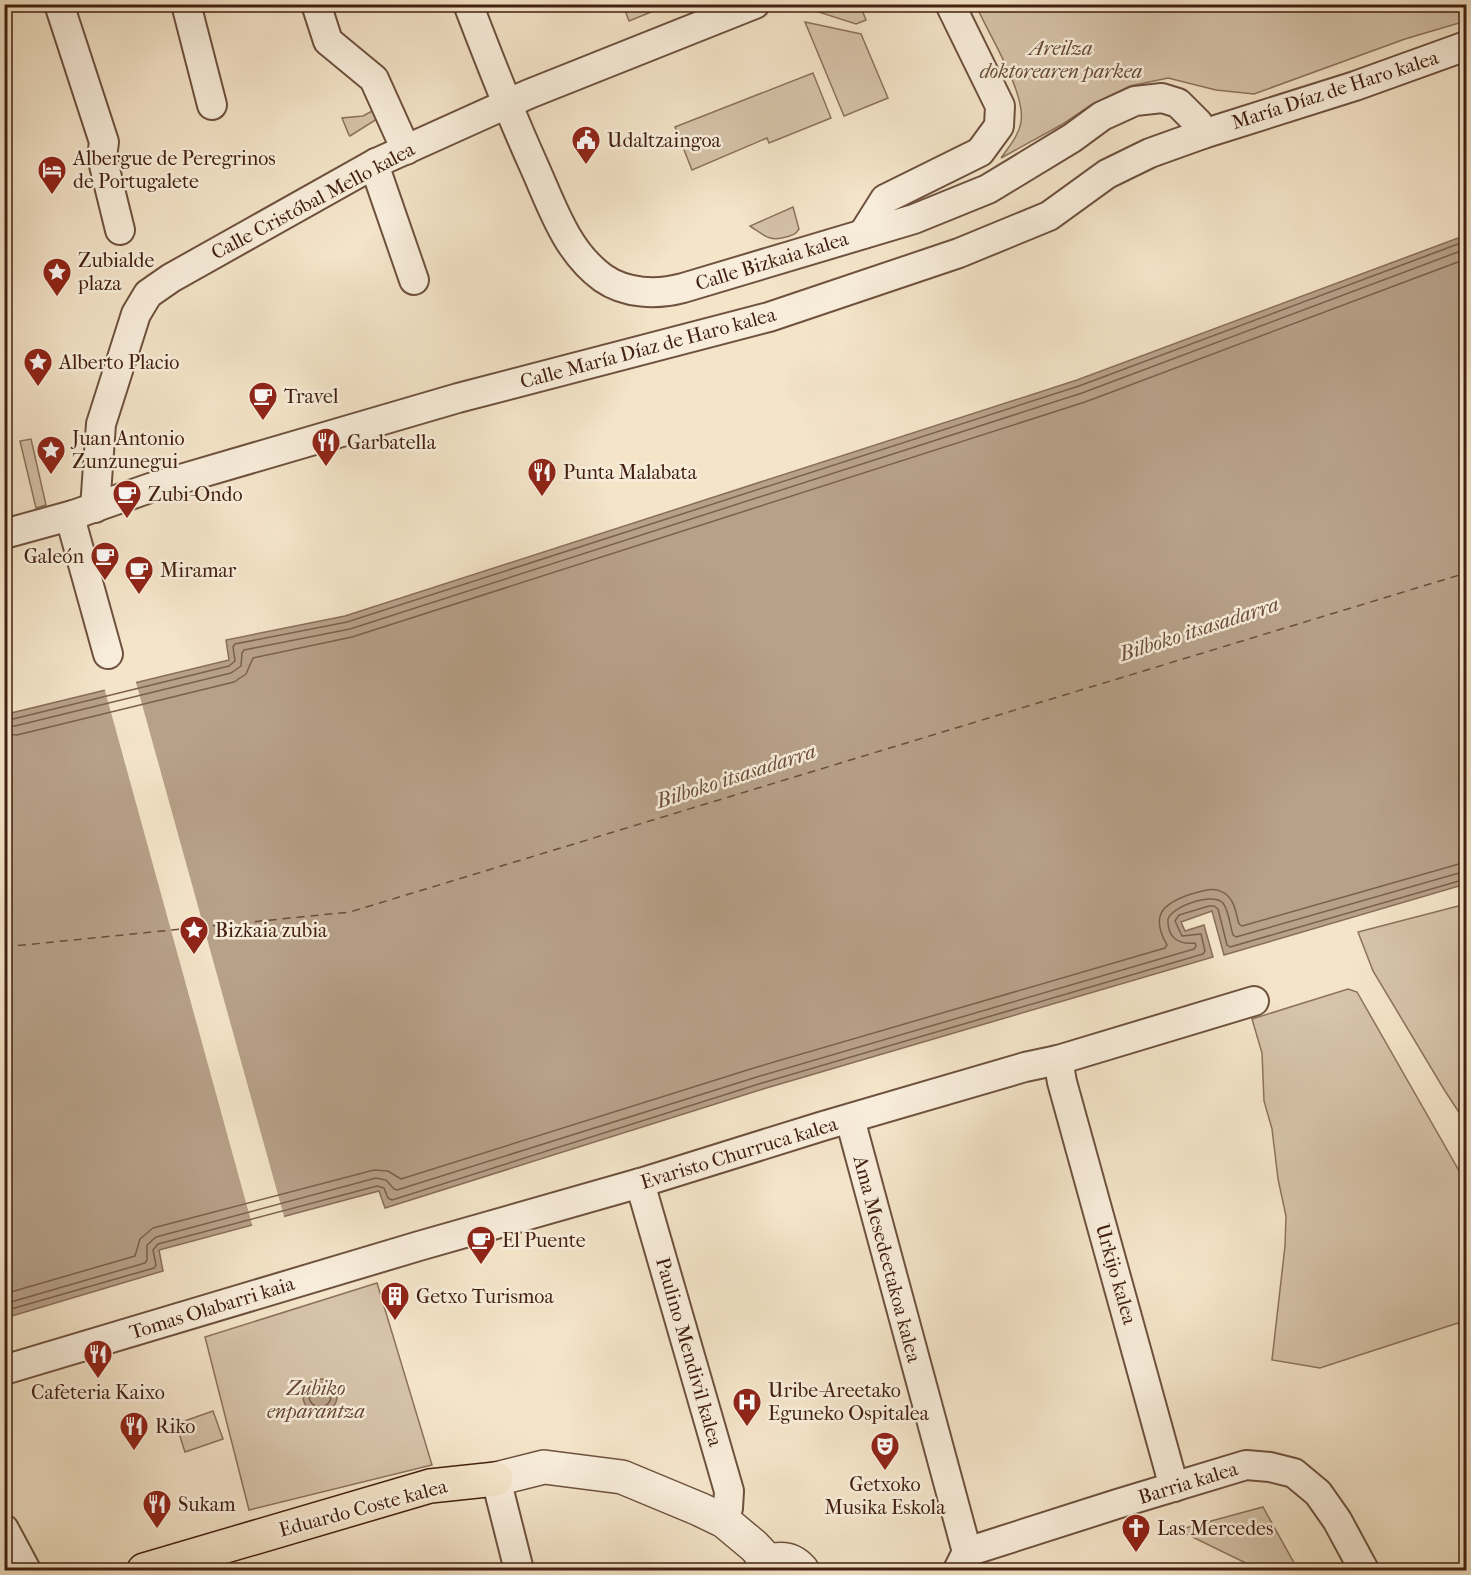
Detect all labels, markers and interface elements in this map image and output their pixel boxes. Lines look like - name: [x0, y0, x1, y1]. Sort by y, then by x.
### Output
- park label: Areilza doktorearen parkea: [980, 37, 1142, 83]
- street label: María Díaz de Haro kalea: [1229, 45, 1442, 134]
- public building icon: Udaltzaingoa: [570, 124, 602, 166]
- place label: Udaltzaingoa: [607, 129, 722, 152]
- street label: Calle Cristóbal Mello kalea: [207, 137, 419, 264]
- place label: Albergue de Peregrinos de Portugalete: [72, 147, 276, 193]
- hotel icon: Albergue de Peregrinos de Portugalete: [36, 154, 68, 196]
- street label: Calle Bizkaia kalea: [693, 227, 852, 295]
- place label: Zubialde plaza: [77, 249, 154, 295]
- place icon: Zubialde plaza: [41, 256, 73, 298]
- street label: Calle María Díaz de Haro kalea: [518, 303, 779, 393]
- place icon: Alberto Placio: [22, 346, 54, 388]
- place label: Alberto Placio: [58, 351, 180, 374]
- cafe icon: Travel: [247, 380, 279, 422]
- place label: Travel: [284, 385, 339, 408]
- restaurant icon: Garbatella: [310, 426, 342, 468]
- place label: Juan Antonio Zunzunegui: [70, 427, 185, 473]
- place label: Garbatella: [347, 431, 437, 454]
- place icon: Juan Antonio Zunzunegui: [35, 434, 67, 476]
- restaurant icon: Punta Malabata: [526, 456, 558, 498]
- place label: Punta Malabata: [563, 461, 698, 484]
- cafe icon: Zubi-Ondo: [111, 478, 143, 520]
- place label: Zubi-Ondo: [148, 483, 243, 506]
- cafe icon: Galeón: [89, 540, 121, 582]
- place label: Galeón: [24, 545, 84, 568]
- cafe icon: Miramar: [123, 554, 155, 596]
- place label: Miramar: [160, 559, 237, 582]
- water label: Bilboko itsasadarra: [1115, 592, 1282, 666]
- water label: Bilboko itsasadarra: [652, 739, 819, 813]
- place icon: Bizkaia zubia: [178, 914, 210, 956]
- place label: Bizkaia zubia: [215, 919, 328, 942]
- street label: Evaristo Churruca kalea: [638, 1112, 841, 1194]
- street label: Ama Mesedeetakoa kalea: [848, 1152, 926, 1366]
- street label: Urkijo kalea: [1091, 1221, 1142, 1328]
- cafe icon: El Puente: [465, 1224, 497, 1266]
- place label: El Puente: [502, 1229, 586, 1252]
- street label: Paulino Mendivil kalea: [651, 1255, 727, 1450]
- street label: Tomas Olabarri kaia: [127, 1272, 298, 1344]
- building icon: Getxo Turismoa: [379, 1280, 411, 1322]
- place label: Getxo Turismoa: [416, 1285, 554, 1308]
- restaurant icon: Cafeteria Kaixo: [82, 1338, 114, 1380]
- park label: Zubiko enparantza: [267, 1377, 365, 1423]
- place label: Uribe-Areetako Eguneko Ospitalea: [768, 1379, 930, 1425]
- place label: Cafeteria Kaixo: [31, 1381, 165, 1404]
- hospital icon: Uribe-Areetako Eguneko Ospitalea: [731, 1386, 763, 1428]
- restaurant icon: Riko: [118, 1410, 150, 1452]
- place label: Riko: [155, 1415, 196, 1438]
- theatre icon: Getxoko Musika Eskola: [869, 1430, 901, 1472]
- street label: Barria kalea: [1136, 1457, 1241, 1509]
- place label: Getxoko Musika Eskola: [825, 1473, 946, 1519]
- street label: Eduardo Coste kalea: [276, 1474, 451, 1542]
- restaurant icon: Sukam: [141, 1488, 173, 1530]
- place label: Sukam: [178, 1493, 236, 1516]
- church icon: Las Mercedes: [1120, 1512, 1152, 1554]
- place label: Las Mercedes: [1157, 1517, 1273, 1540]

